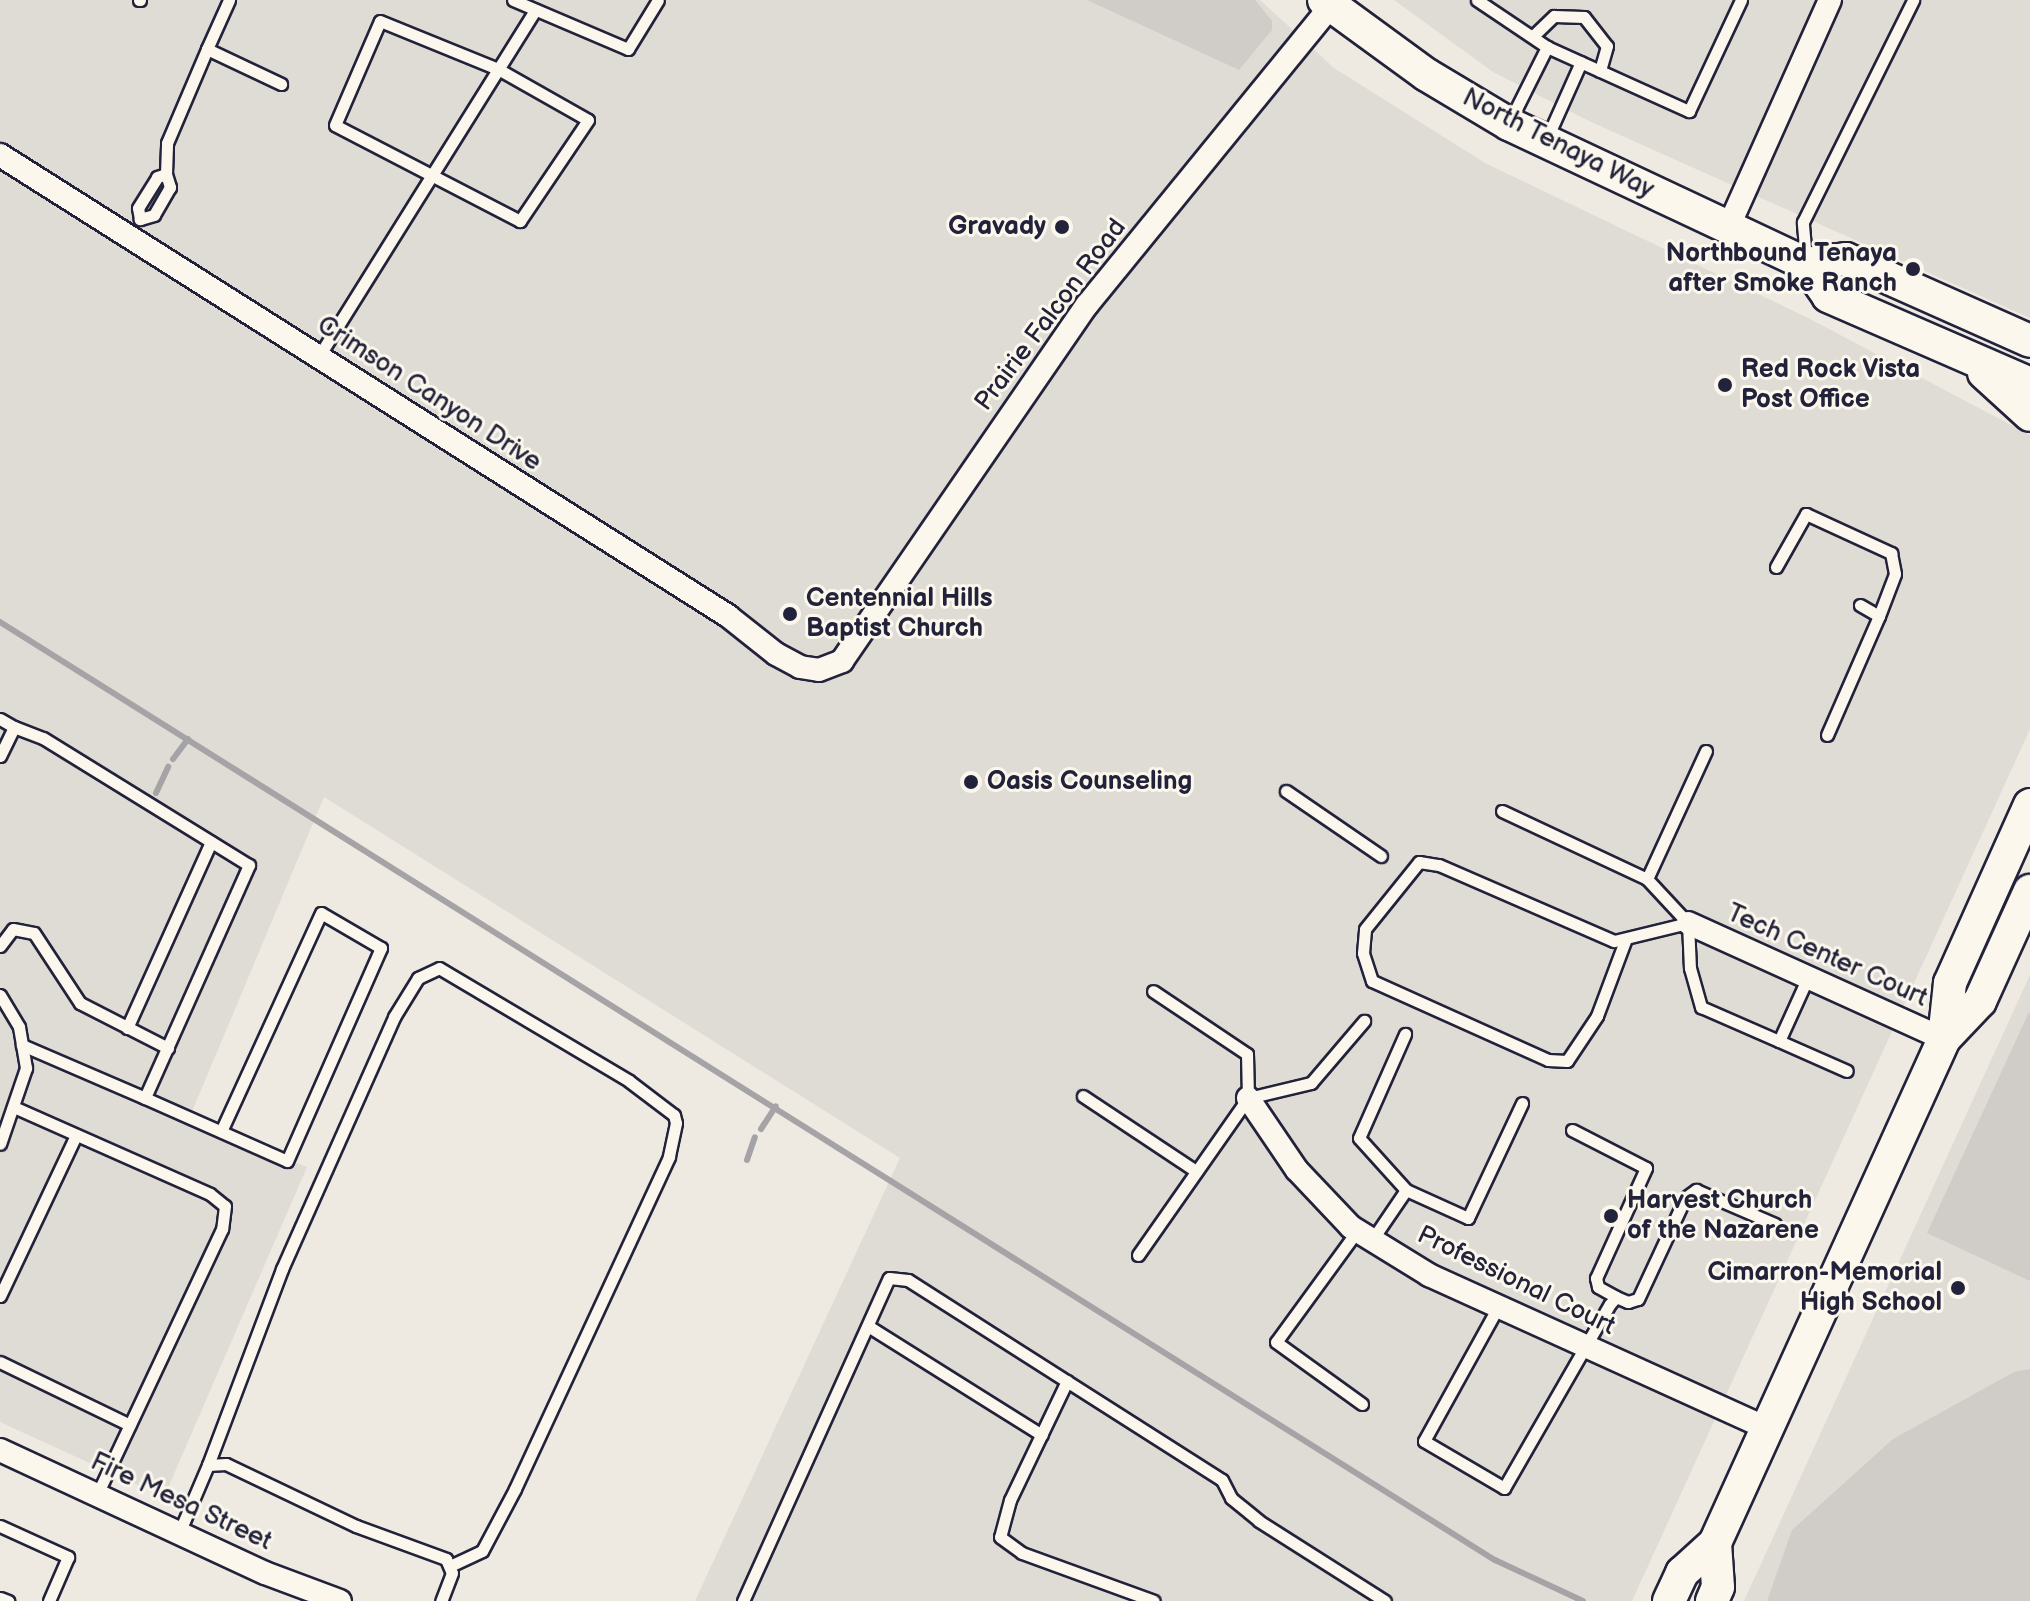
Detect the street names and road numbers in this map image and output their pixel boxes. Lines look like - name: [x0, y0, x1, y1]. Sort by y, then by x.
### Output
- street label: North Tenaya Way: [1456, 82, 1660, 206]
- street label: Prairie Falcon Road: [969, 213, 1133, 417]
- street label: Crimson Canyon Drive: [311, 310, 547, 478]
- street label: Tech Center Court: [1722, 898, 1932, 1014]
- street label: Professional Court: [1412, 1220, 1620, 1342]
- street label: Fire Mesa Street: [85, 1446, 277, 1558]

